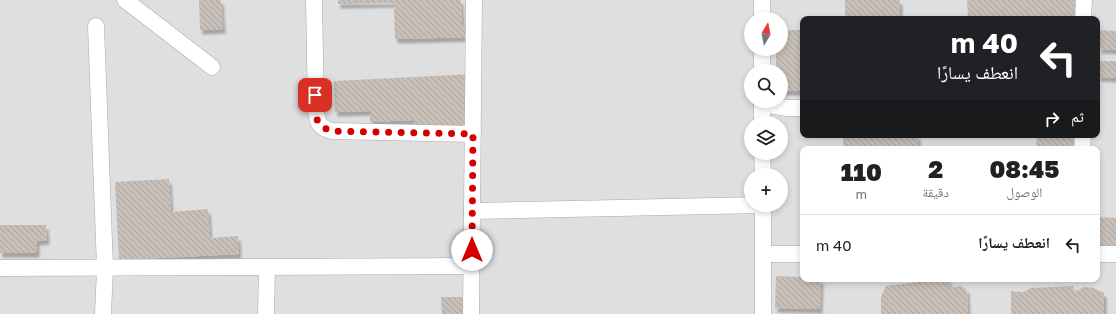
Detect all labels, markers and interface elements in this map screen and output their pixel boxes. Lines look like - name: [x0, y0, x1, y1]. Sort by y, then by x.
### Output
- north arrow: [744, 12, 788, 56]
- map controls: [744, 12, 788, 212]
- text: 40 m: [951, 26, 1018, 59]
- icon: left: [1032, 32, 1084, 84]
- text: انعطف يسارًا: [937, 61, 1018, 83]
- button: search: [744, 64, 788, 108]
- pin: [298, 78, 332, 112]
- icon: arrive: [304, 84, 326, 106]
- text: ثم: [1071, 107, 1084, 125]
- icon: right: [1041, 108, 1063, 130]
- button: layers: [744, 116, 788, 160]
- text: 2: [928, 154, 943, 183]
- text: 08:45: [990, 154, 1059, 183]
- text: 110: [841, 157, 882, 186]
- button: +: [744, 168, 788, 212]
- text: دقيقة: [922, 184, 949, 200]
- text: الوصول: [1006, 184, 1042, 200]
- text: m: [855, 186, 867, 202]
- position arrow: [451, 229, 493, 271]
- text: انعطف يسارًا: [978, 233, 1050, 251]
- icon: left: [1062, 234, 1084, 256]
- text: 40 m: [816, 236, 852, 254]

